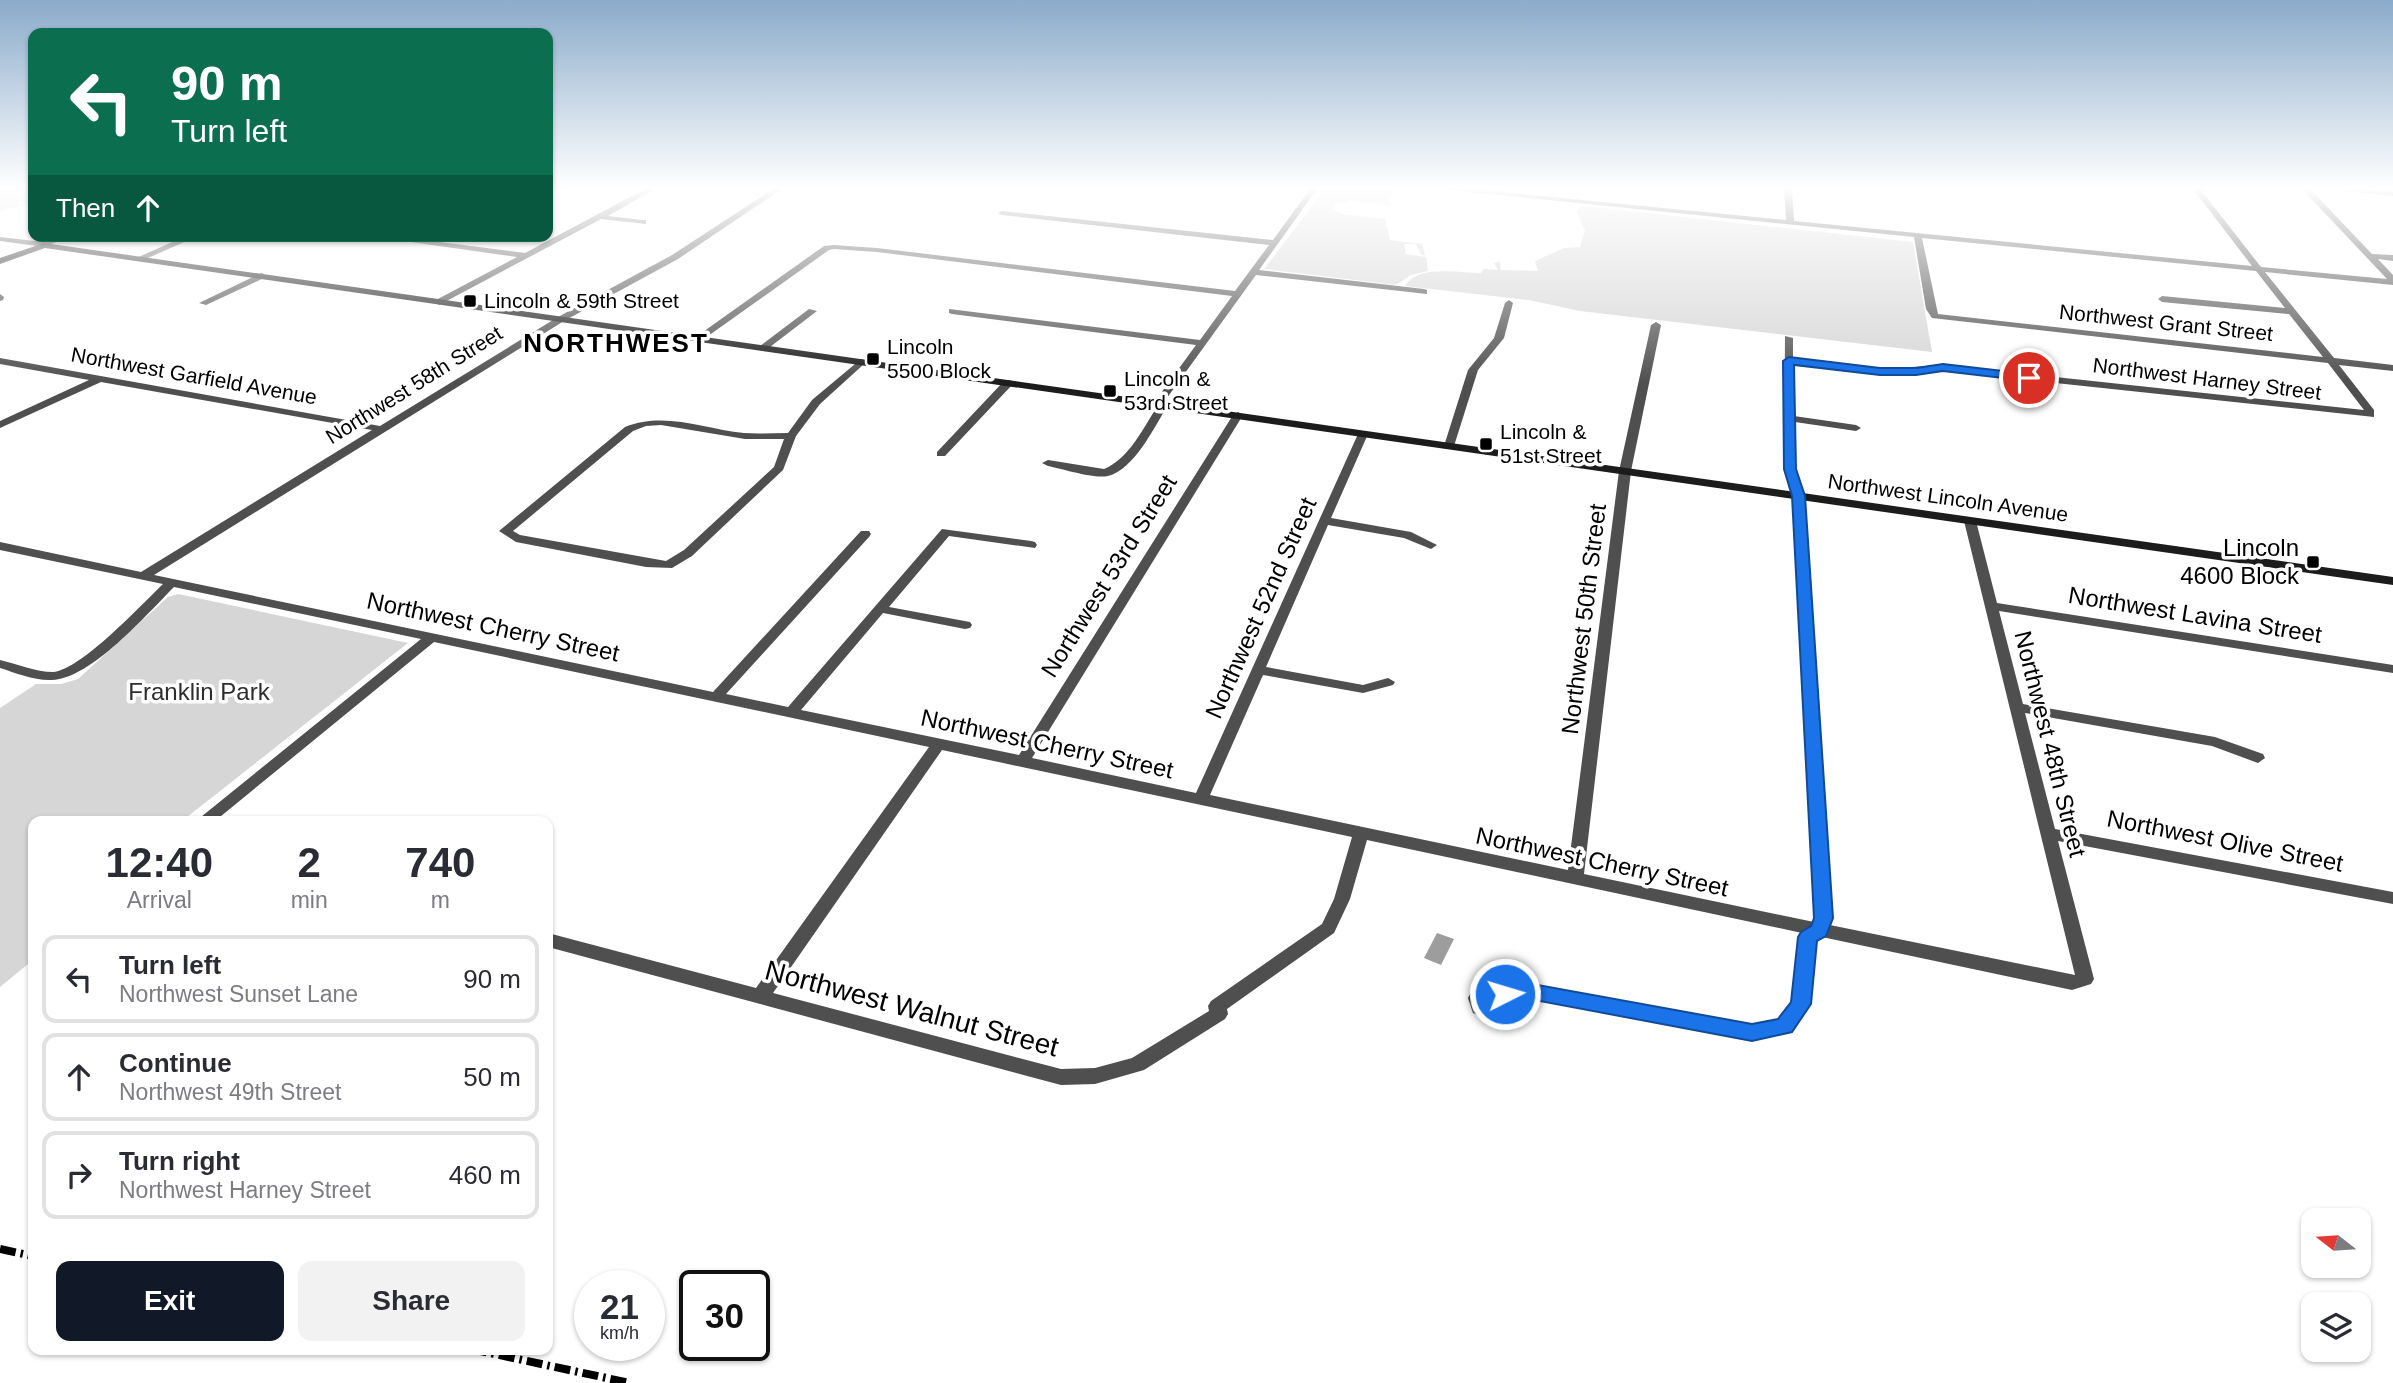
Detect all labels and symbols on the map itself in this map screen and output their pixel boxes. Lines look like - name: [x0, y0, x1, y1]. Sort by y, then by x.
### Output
- place label: Lincoln & 59th Street: [484, 289, 679, 312]
- marker: Lincoln & 59th Street: [462, 293, 478, 309]
- street label: Northwest Grant Street: [2058, 300, 2274, 345]
- street label: Northwest 58th Street: [322, 321, 506, 448]
- district label: NORTHWEST: [523, 328, 709, 358]
- place label: Lincoln 5500 Block: [887, 335, 991, 382]
- street label: Northwest Garfield Avenue: [69, 343, 319, 408]
- pin: [1999, 348, 2059, 408]
- marker: Lincoln 5500 Block: [865, 351, 881, 367]
- street label: Northwest Harney Street: [2092, 353, 2323, 404]
- place label: Lincoln & 53rd Street: [1124, 367, 1228, 414]
- marker: Lincoln & 53rd Street: [1102, 383, 1118, 399]
- place label: Lincoln & 51st Street: [1500, 420, 1602, 467]
- marker: Lincoln & 51st Street: [1478, 436, 1494, 452]
- street label: Northwest 53rd Street: [1035, 469, 1182, 682]
- street label: Northwest Lincoln Avenue: [1826, 469, 2070, 526]
- street label: Northwest 52nd Street: [1200, 493, 1322, 722]
- street label: Northwest 50th Street: [1556, 502, 1611, 736]
- place label: Lincoln 4600 Block: [2180, 534, 2300, 589]
- marker: Lincoln 4600 Block: [2305, 554, 2321, 570]
- street label: Northwest Lavina Street: [2066, 581, 2324, 648]
- street label: Northwest Cherry Street: [364, 587, 622, 667]
- street label: Northwest 48th Street: [2009, 628, 2092, 860]
- park label: Franklin Park: [128, 678, 271, 705]
- street label: Northwest Cherry Street: [918, 704, 1176, 784]
- street label: Northwest Olive Street: [2105, 804, 2346, 877]
- street label: Northwest Cherry Street: [1473, 822, 1731, 902]
- street label: Northwest Walnut Street: [762, 954, 1062, 1063]
- position arrow: [1468, 957, 1542, 1031]
- north arrow: [2301, 1208, 2371, 1278]
- speed limit sign: 30: [679, 1270, 770, 1361]

